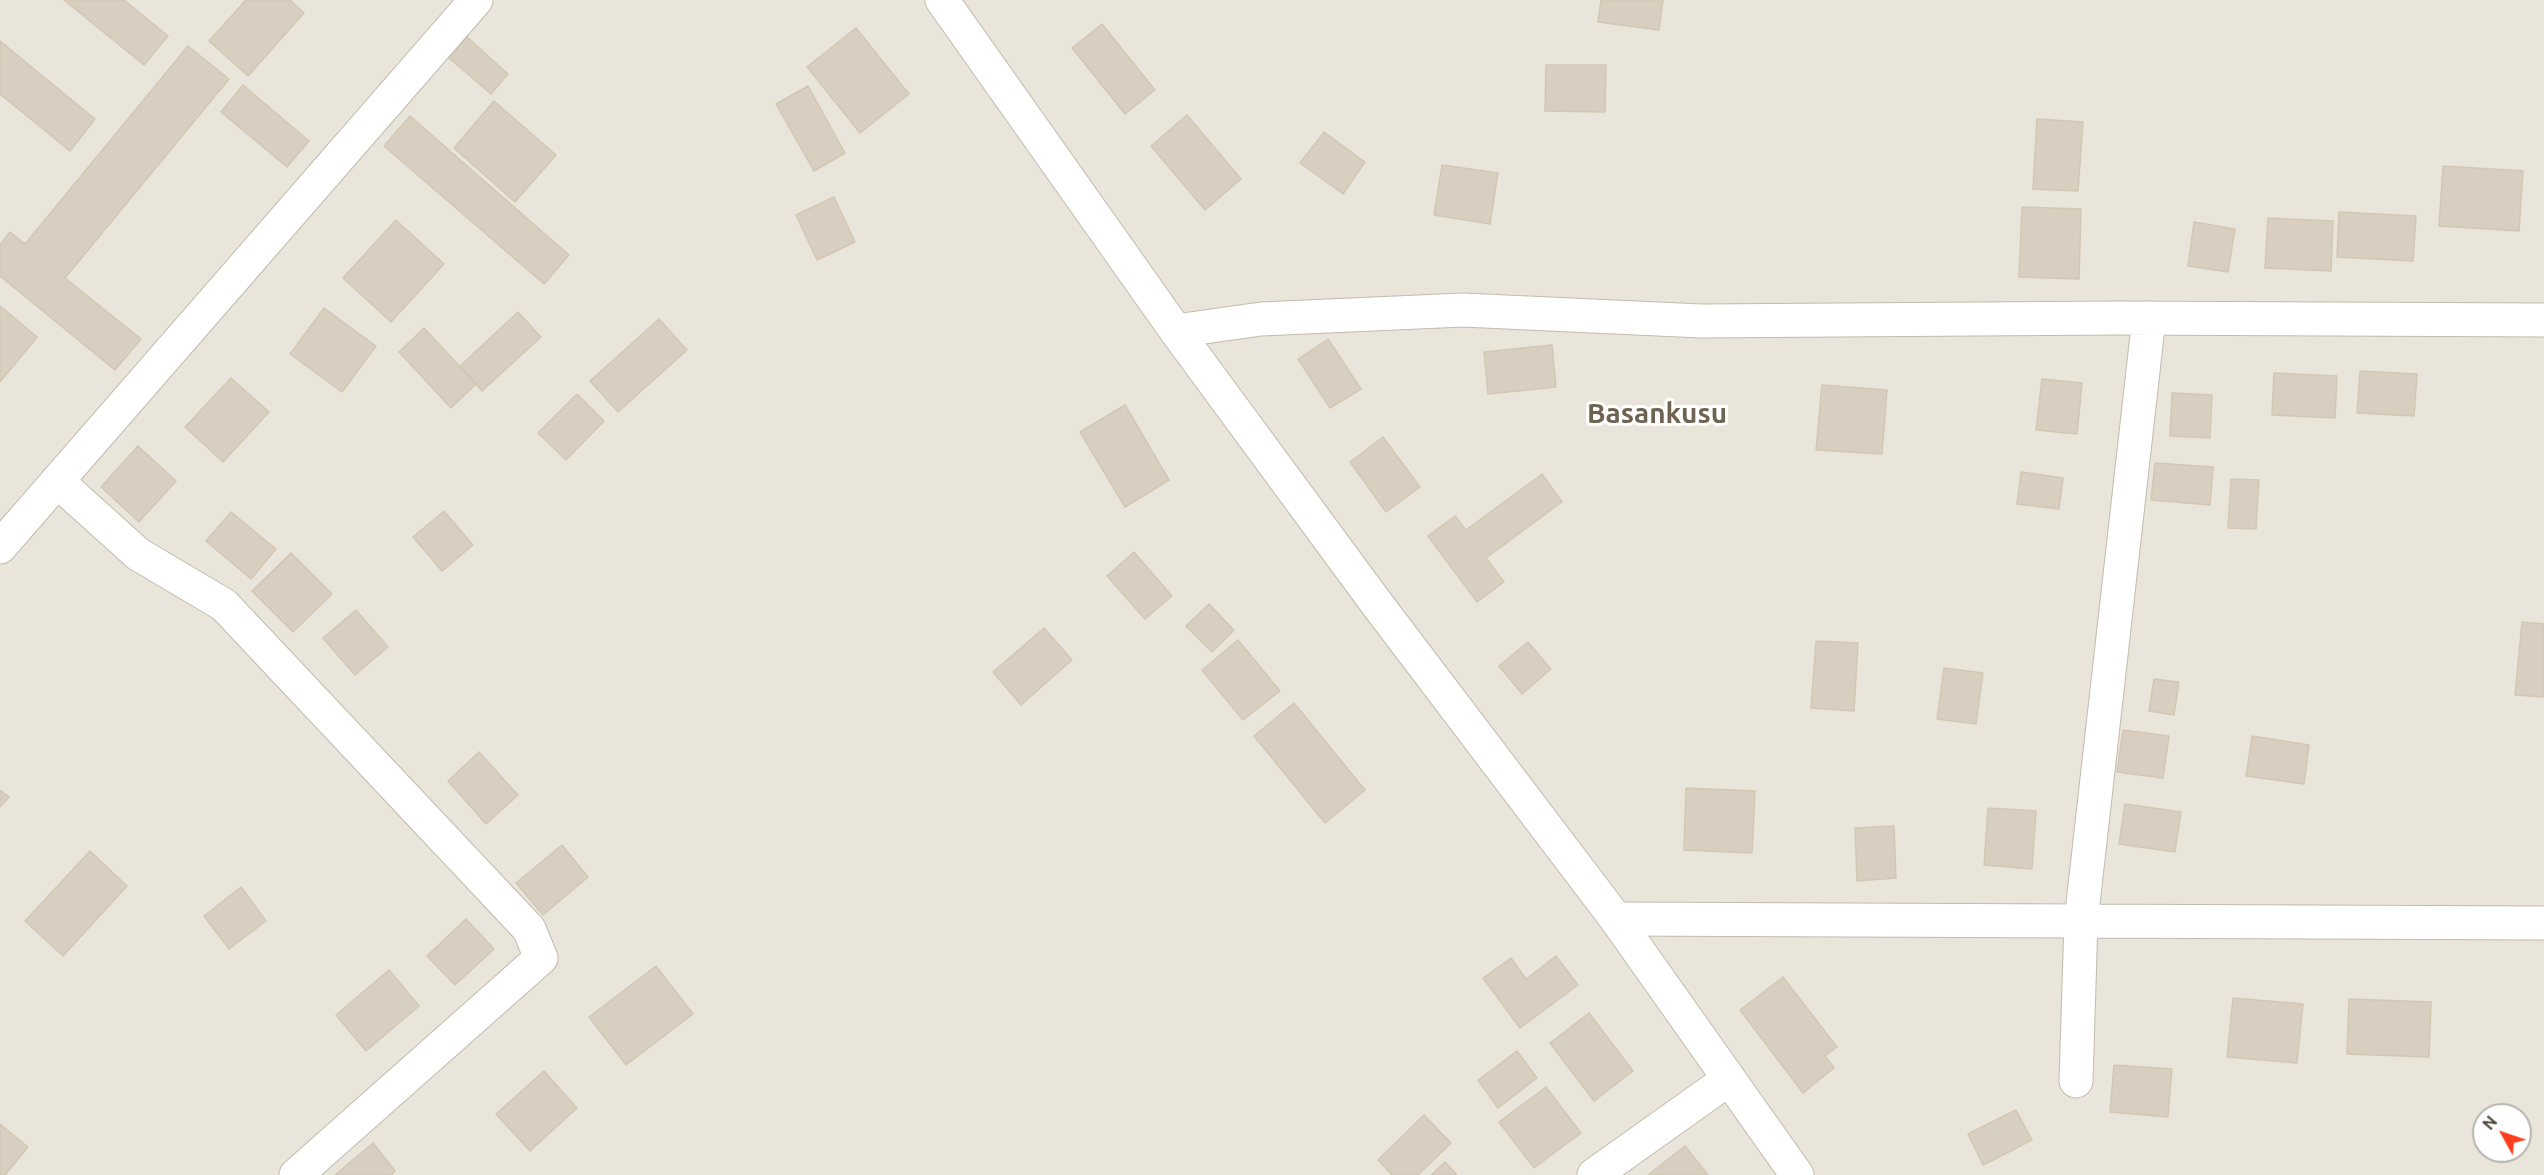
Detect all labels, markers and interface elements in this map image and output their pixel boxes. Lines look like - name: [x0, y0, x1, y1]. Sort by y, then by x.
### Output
- district label: Basankusu: [1587, 397, 1727, 431]
- north arrow: [2472, 1103, 2532, 1163]
- text: N: [2479, 1112, 2500, 1133]

